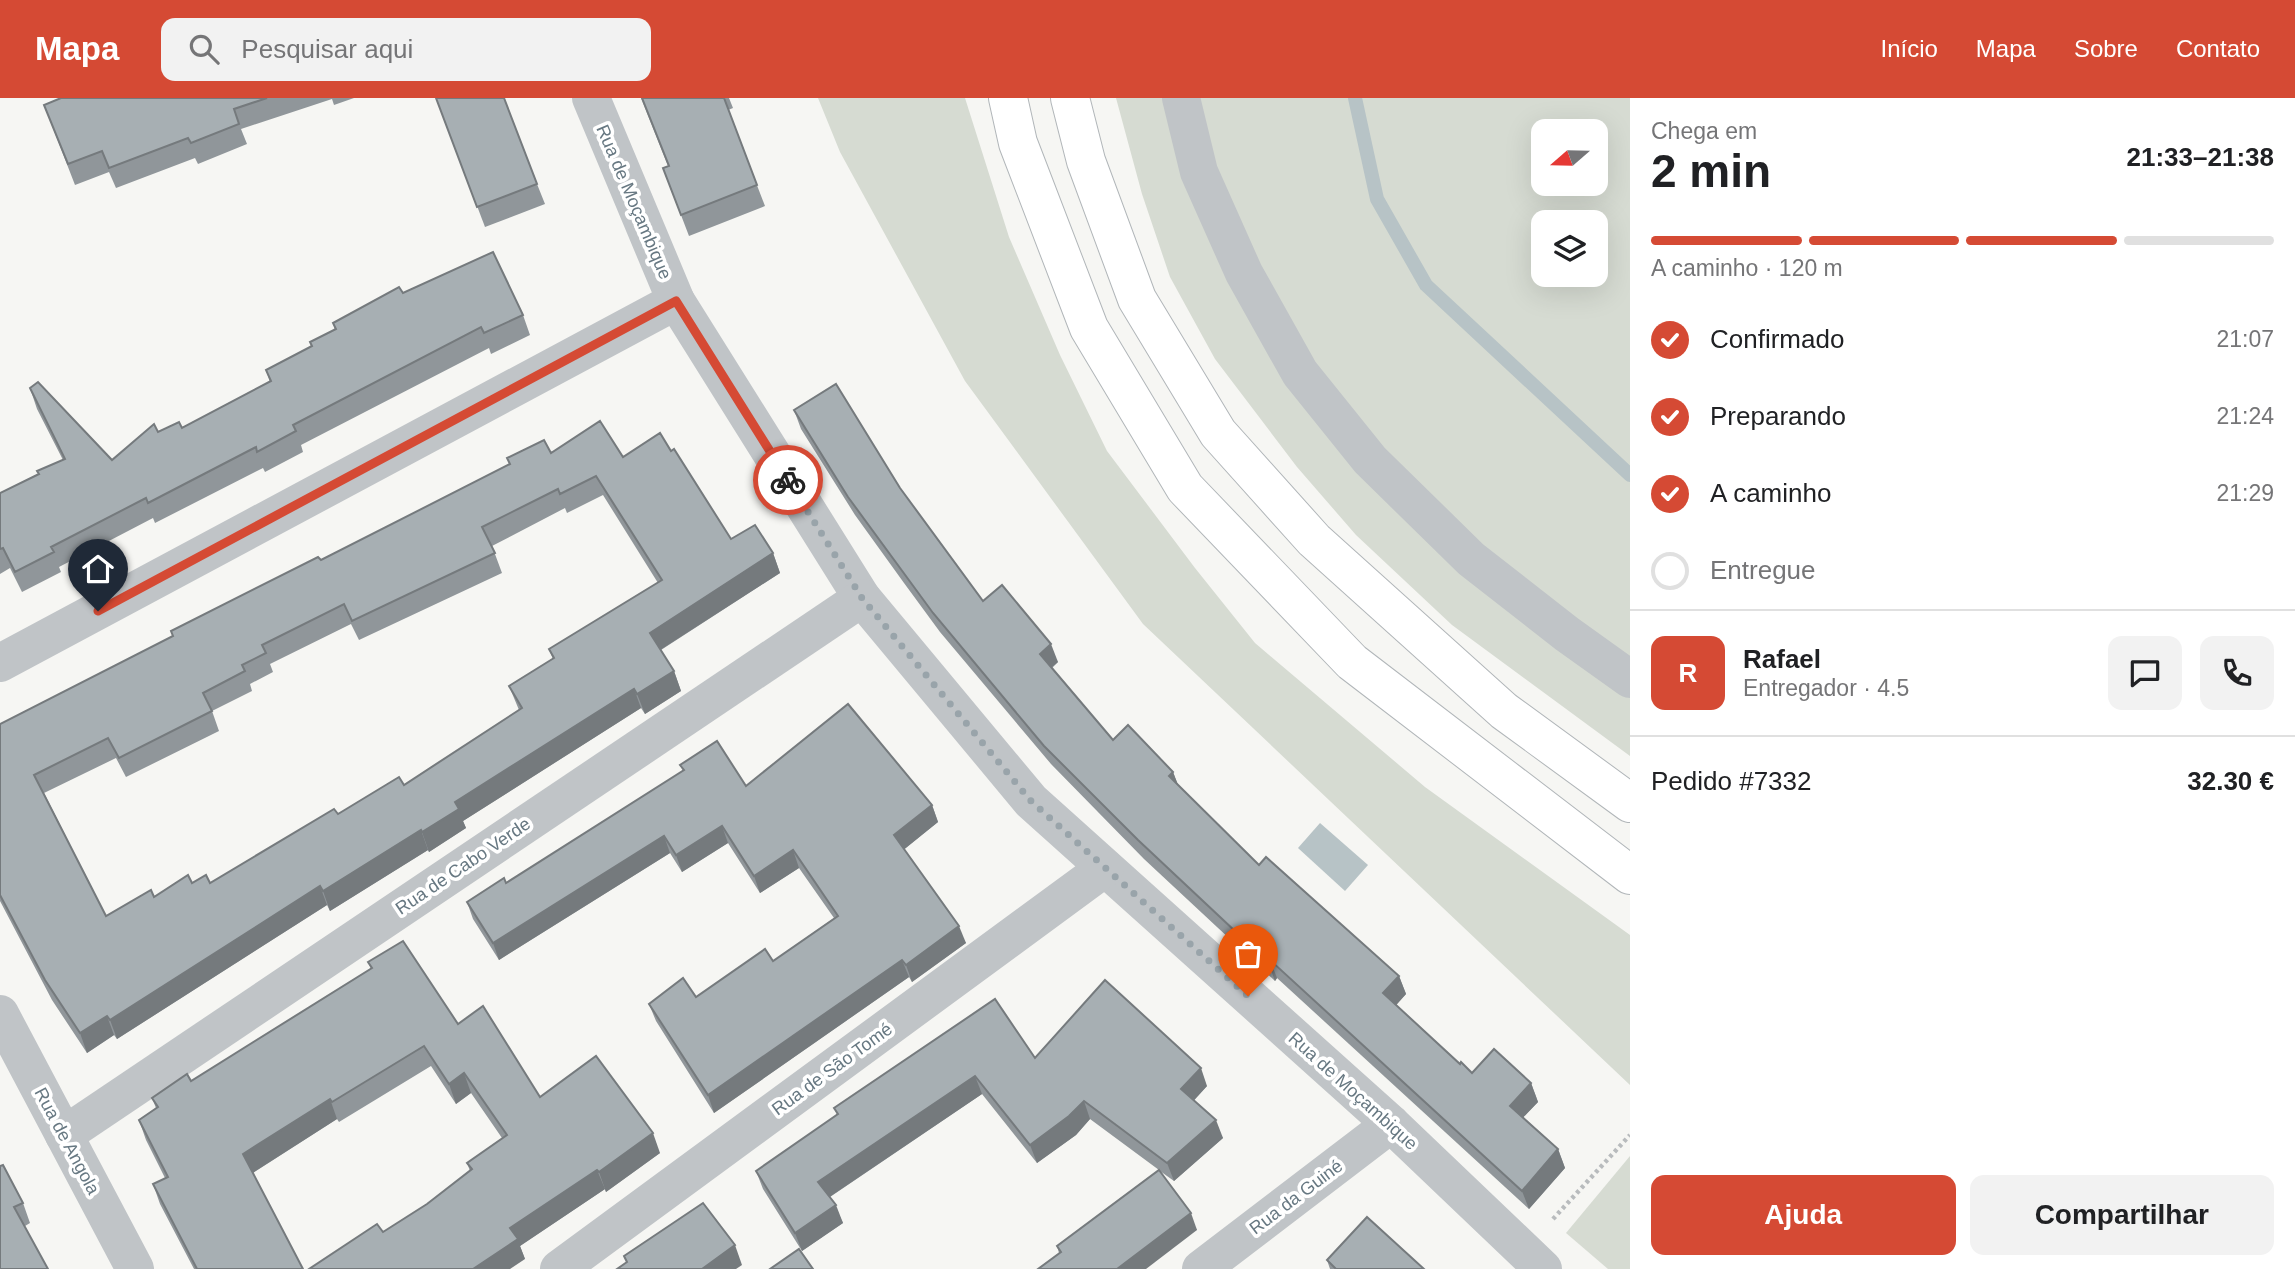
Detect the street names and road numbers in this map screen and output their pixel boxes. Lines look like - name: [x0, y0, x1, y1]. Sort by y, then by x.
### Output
- street label: Rua de Moçambique: [592, 122, 676, 282]
- street label: Rua de Cabo Verde: [392, 813, 534, 919]
- street label: Rua de São Tomé: [768, 1019, 896, 1119]
- street label: Rua de Moçambique: [1285, 1028, 1421, 1154]
- street label: Rua de Angola: [30, 1084, 104, 1199]
- street label: Rua da Guiné: [1246, 1156, 1346, 1238]

